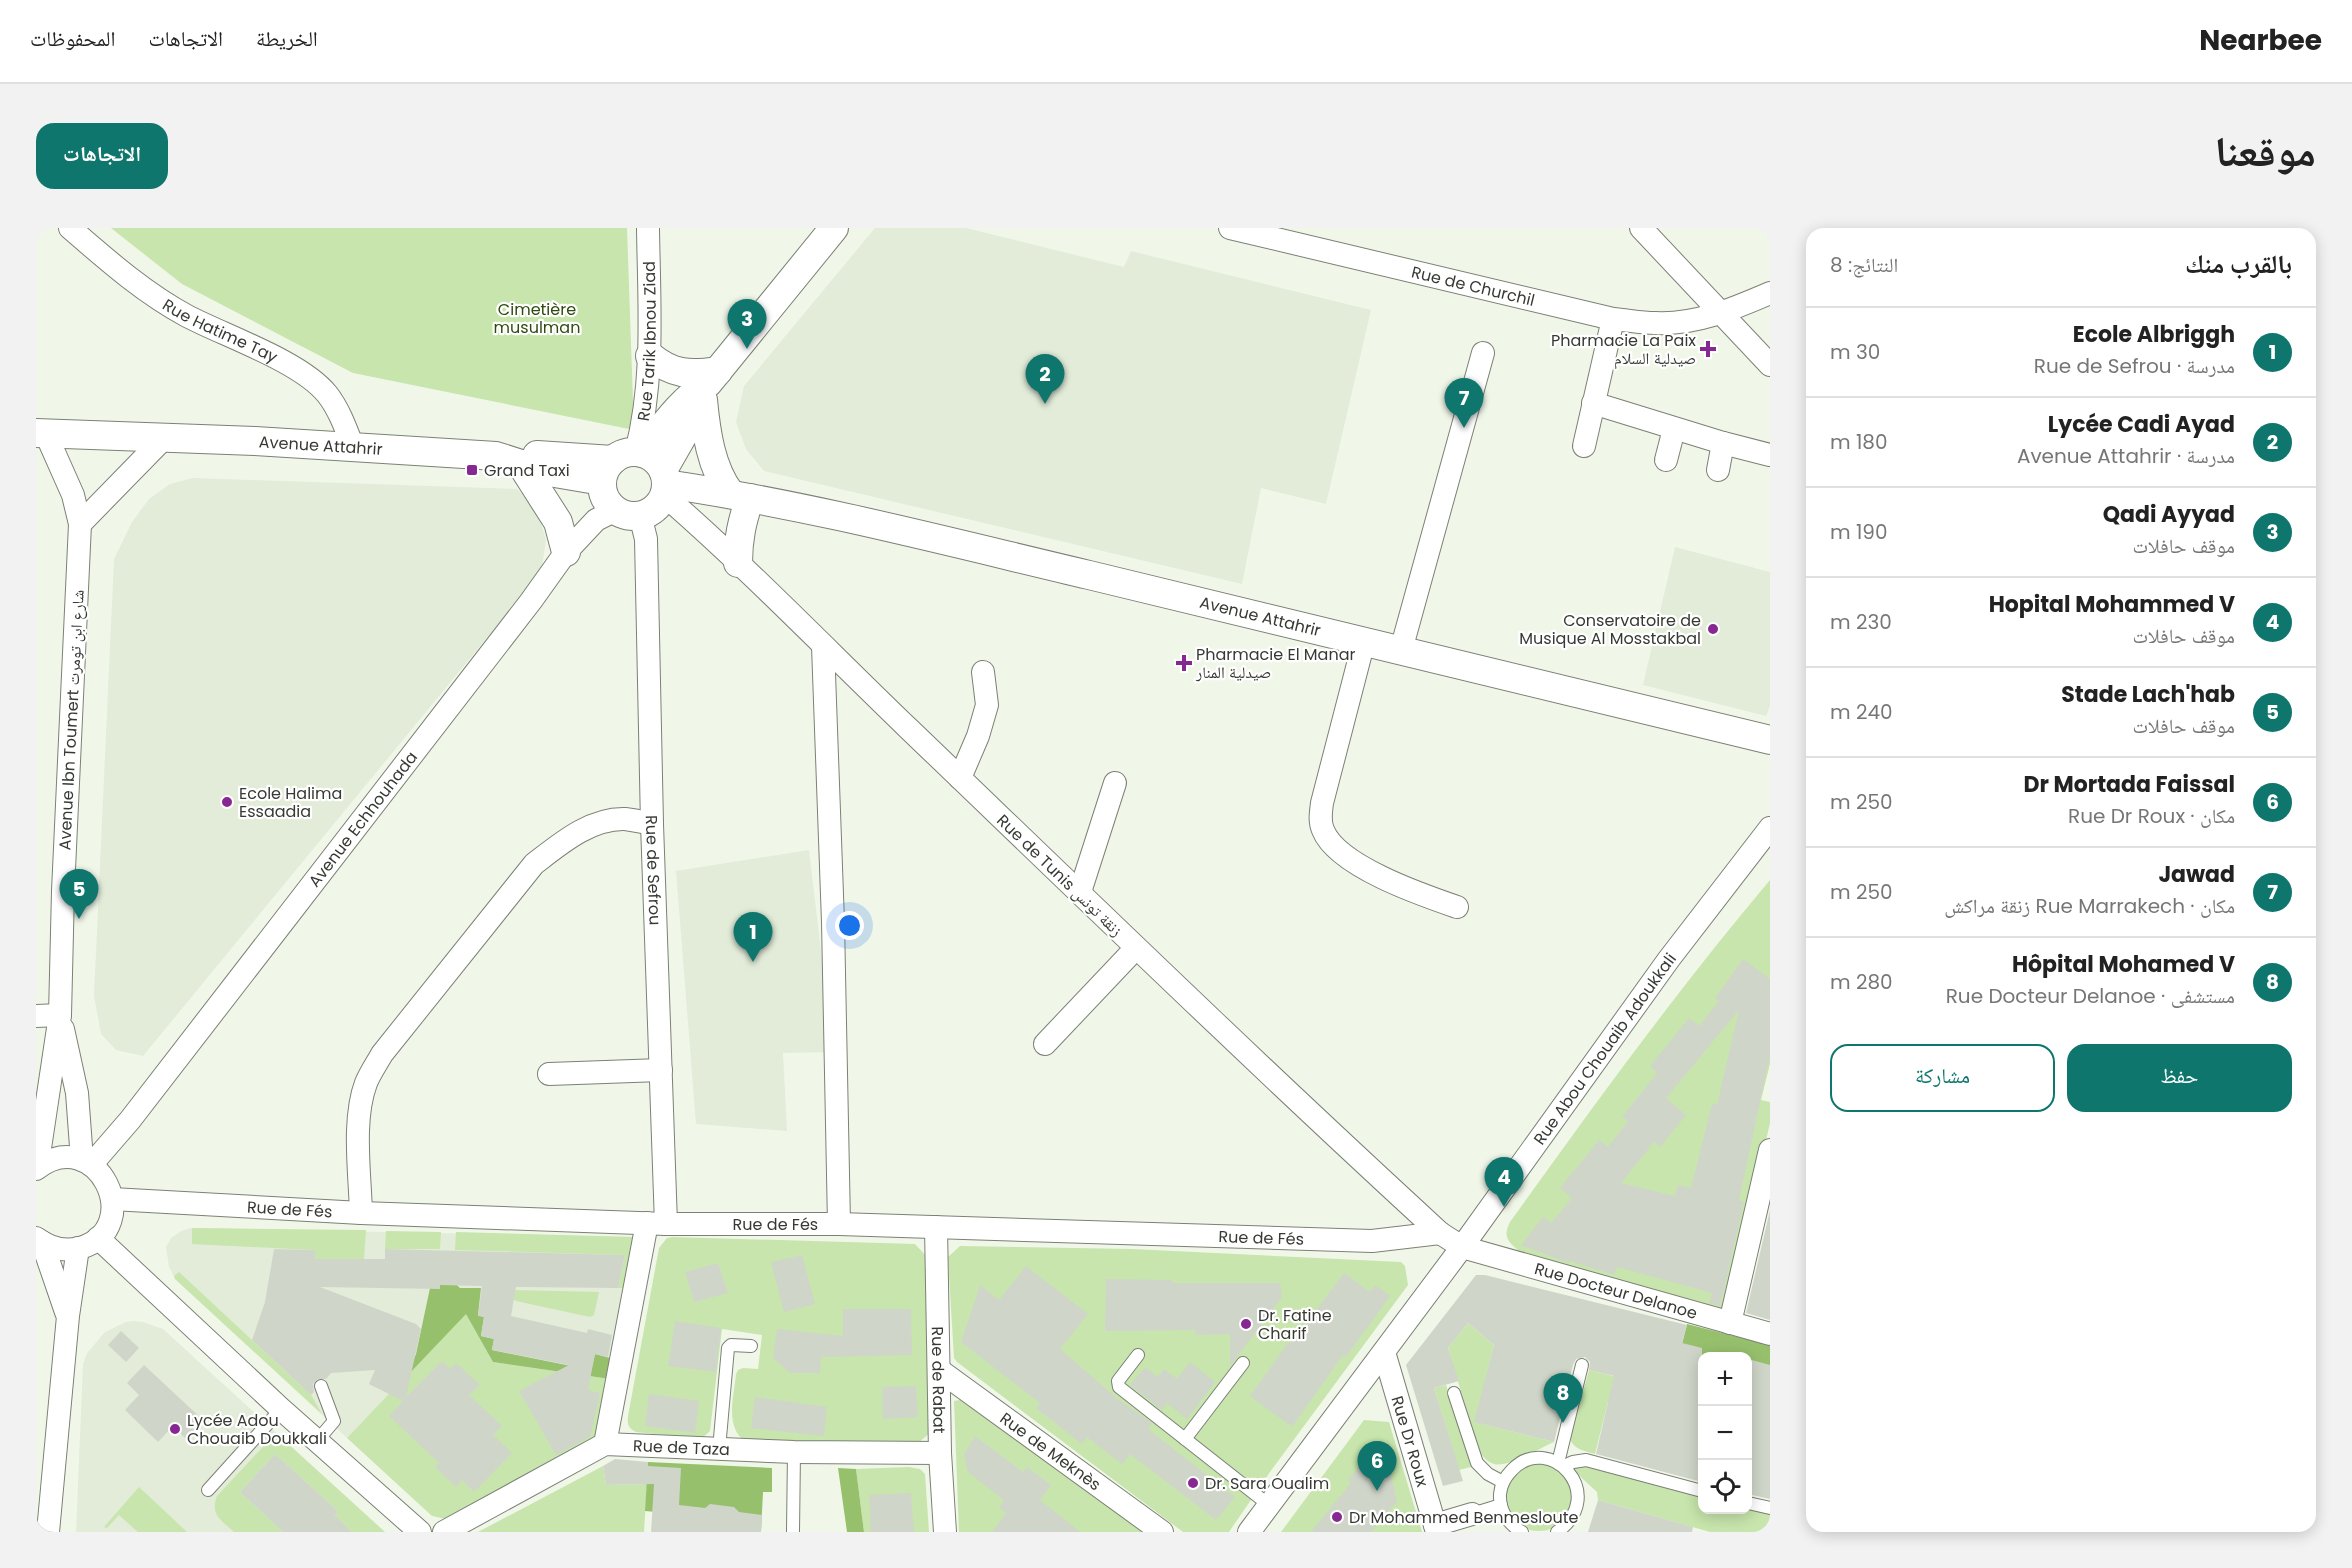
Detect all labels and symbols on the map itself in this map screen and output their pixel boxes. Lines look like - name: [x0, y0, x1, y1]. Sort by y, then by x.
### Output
- street label: Rue Tarik Ibnou Ziad: [632, 261, 662, 423]
- street label: Rue de Churchil: [1409, 261, 1537, 312]
- street label: Rue Hatime Tay: [158, 293, 282, 369]
- park label: Cimetière musulman: [494, 298, 580, 339]
- pin: 3: [728, 300, 766, 349]
- place label: Pharmacie La Paix صيدلية السلام: [1551, 329, 1696, 370]
- marker: Pharmacie La Paix صيدلية السلام: [1701, 342, 1715, 356]
- pin: 2: [1026, 354, 1064, 404]
- pin: 7: [1444, 378, 1484, 428]
- street label: Avenue Attahrir: [258, 430, 383, 461]
- place label: Grand Taxi: [484, 459, 570, 482]
- marker: Grand Taxi: [465, 463, 479, 477]
- street label: Avenue Ibn Toumert شارع ابن تومرت: [53, 589, 90, 851]
- street label: Avenue Attahrir: [1197, 591, 1323, 642]
- place label: Conservatoire de Musique Al Mosstakbal: [1519, 609, 1701, 650]
- marker: Conservatoire de Musique Al Mosstakbal: [1706, 622, 1720, 636]
- place label: Pharmacie El Manar صيدلية المنار: [1195, 643, 1355, 684]
- marker: Pharmacie El Manar صيدلية المنار: [1177, 656, 1191, 670]
- street label: Avenue Echhouhada: [303, 747, 423, 892]
- place label: Ecole Halima Essaadia: [239, 782, 342, 823]
- marker: Ecole Halima Essaadia: [220, 795, 234, 809]
- street label: Rue de Tunis زنقة تونس: [992, 809, 1128, 942]
- street label: Rue de Sefrou: [640, 815, 667, 926]
- pin: 5: [60, 870, 99, 919]
- your location: [835, 911, 864, 940]
- pin: 1: [734, 912, 772, 962]
- street label: Rue Abou Chouaib Adoukkali: [1528, 948, 1682, 1149]
- pin: 4: [1484, 1158, 1524, 1207]
- street label: Rue de Fés: [246, 1196, 333, 1223]
- street label: Rue de Fés: [733, 1213, 818, 1236]
- street label: Rue de Fés: [1218, 1225, 1304, 1251]
- street label: Rue Docteur Delanoe: [1532, 1257, 1700, 1325]
- place label: Dr. Fatine Charif: [1258, 1304, 1332, 1345]
- marker: Dr. Fatine Charif: [1239, 1317, 1253, 1331]
- street label: Rue de Rabat: [926, 1326, 951, 1434]
- pin: 8: [1544, 1374, 1582, 1423]
- street label: Rue Dr Roux: [1386, 1393, 1434, 1490]
- street label: Rue de Meknès: [995, 1407, 1106, 1496]
- place label: Lycée Adou Chouaib Doukkali: [187, 1409, 327, 1450]
- marker: Lycée Adou Chouaib Doukkali: [168, 1422, 182, 1436]
- street label: Rue de Taza: [633, 1434, 730, 1461]
- pin: 6: [1358, 1442, 1396, 1491]
- place label: Dr. Sara Oualim: [1205, 1472, 1329, 1495]
- marker: Dr. Sara Oualim: [1186, 1476, 1200, 1490]
- place label: Dr Mohammed Benmesloute: [1349, 1506, 1579, 1529]
- marker: Dr Mohammed Benmesloute: [1330, 1510, 1344, 1524]

